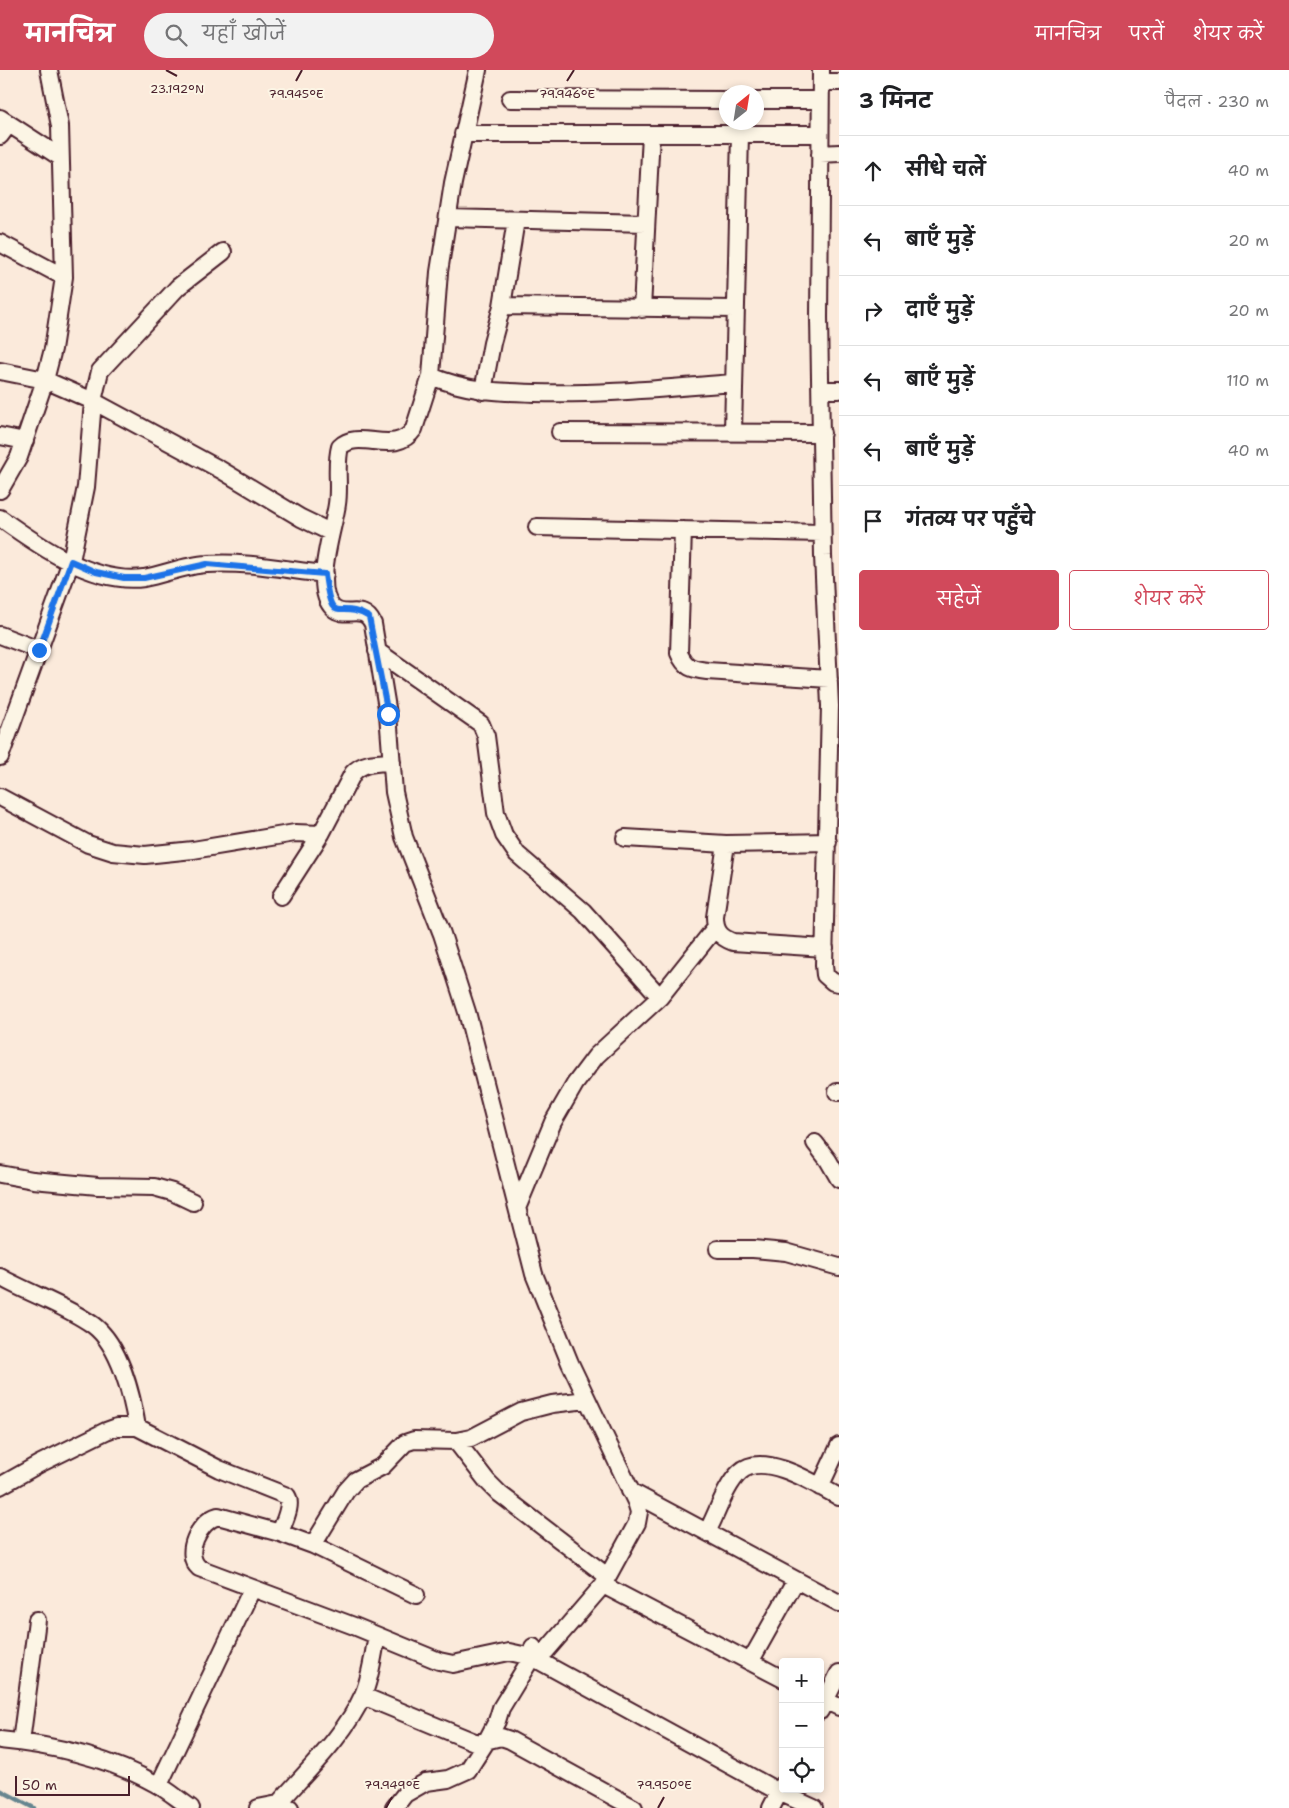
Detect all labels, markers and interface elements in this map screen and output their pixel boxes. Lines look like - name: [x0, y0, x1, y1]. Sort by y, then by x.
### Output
- search box: [144, 13, 494, 58]
- text: मानचित्र: [25, 18, 114, 50]
- icon: search: [162, 21, 190, 49]
- text: यहाँ खोजें: [202, 21, 286, 46]
- text: मानचित्र: [1035, 22, 1101, 46]
- text: परतें: [1129, 22, 1164, 46]
- text: शेयर करें: [1192, 22, 1264, 46]
- text: 23.192°N: [150, 81, 204, 97]
- north arrow: [719, 85, 764, 130]
- text: 79.945°E: [268, 86, 324, 102]
- text: 79.946°E: [539, 86, 595, 102]
- text: 3 मिनट: [859, 87, 932, 115]
- text: पैदल · 230 m: [1165, 91, 1269, 112]
- icon: ahead: [859, 157, 887, 185]
- text: सीधे चलें: [906, 157, 985, 182]
- text: 40 m: [1227, 160, 1269, 181]
- icon: left: [859, 227, 887, 255]
- text: बाएँ मुड़ें: [906, 227, 974, 252]
- text: 20 m: [1228, 230, 1269, 251]
- icon: right: [859, 297, 887, 325]
- text: दाएँ मुड़ें: [906, 297, 974, 322]
- text: 20 m: [1228, 300, 1269, 321]
- icon: left: [859, 367, 887, 395]
- text: बाएँ मुड़ें: [906, 367, 974, 392]
- text: 110 m: [1226, 370, 1269, 391]
- icon: left: [859, 437, 887, 465]
- text: बाएँ मुड़ें: [906, 437, 974, 462]
- text: 40 m: [1227, 440, 1269, 461]
- icon: arrive: [859, 507, 887, 535]
- text: गंतव्य पर पहुँचे: [906, 507, 1035, 532]
- button: सहेजें: [859, 570, 1059, 630]
- button: शेयर करें: [1069, 570, 1269, 630]
- route end: [28, 639, 51, 662]
- route start: [377, 703, 400, 726]
- map controls: [779, 1658, 824, 1793]
- button: +: [779, 1658, 824, 1703]
- button: −: [779, 1703, 824, 1748]
- button: locate: [779, 1748, 824, 1793]
- scale bar: [15, 1773, 130, 1796]
- text: 50 m: [22, 1776, 57, 1794]
- text: 79.949°E: [364, 1777, 420, 1793]
- text: 79.950°E: [636, 1777, 692, 1793]

